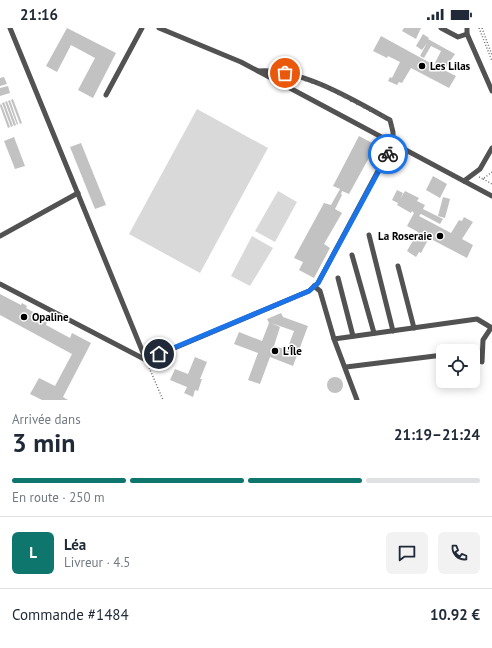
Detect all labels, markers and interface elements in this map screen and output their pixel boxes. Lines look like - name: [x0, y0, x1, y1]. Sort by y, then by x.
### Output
- text: 21:16: [20, 5, 58, 24]
- pin: [268, 56, 302, 90]
- place label: Les Lilas: [430, 59, 471, 73]
- marker: Les Lilas: [417, 61, 427, 71]
- icon: bag: [274, 62, 296, 84]
- courier: [368, 134, 408, 174]
- icon: bike: [377, 143, 399, 165]
- place label: La Roseraie: [378, 229, 432, 243]
- marker: La Roseraie: [435, 231, 445, 241]
- place label: Opaline: [32, 310, 69, 324]
- marker: Opaline: [19, 312, 29, 322]
- pin: [142, 337, 176, 371]
- icon: home: [148, 343, 170, 365]
- place label: L'Île: [283, 344, 302, 358]
- map controls: [436, 344, 480, 388]
- button: locate: [436, 344, 480, 388]
- marker: L'Île: [270, 346, 280, 356]
- text: Arrivée dans: [12, 411, 81, 428]
- text: 21:19–21:24: [394, 425, 480, 444]
- text: 3 min: [12, 426, 75, 459]
- text: En route · 250 m: [12, 489, 105, 506]
- button: chat: [386, 532, 428, 574]
- button: phone: [438, 532, 480, 574]
- text: Léa: [64, 535, 86, 554]
- text: L: [29, 543, 37, 562]
- text: Livreur · 4.5: [64, 554, 130, 571]
- text: Commande #1484: [12, 605, 129, 624]
- text: 10.92 €: [430, 605, 480, 624]

